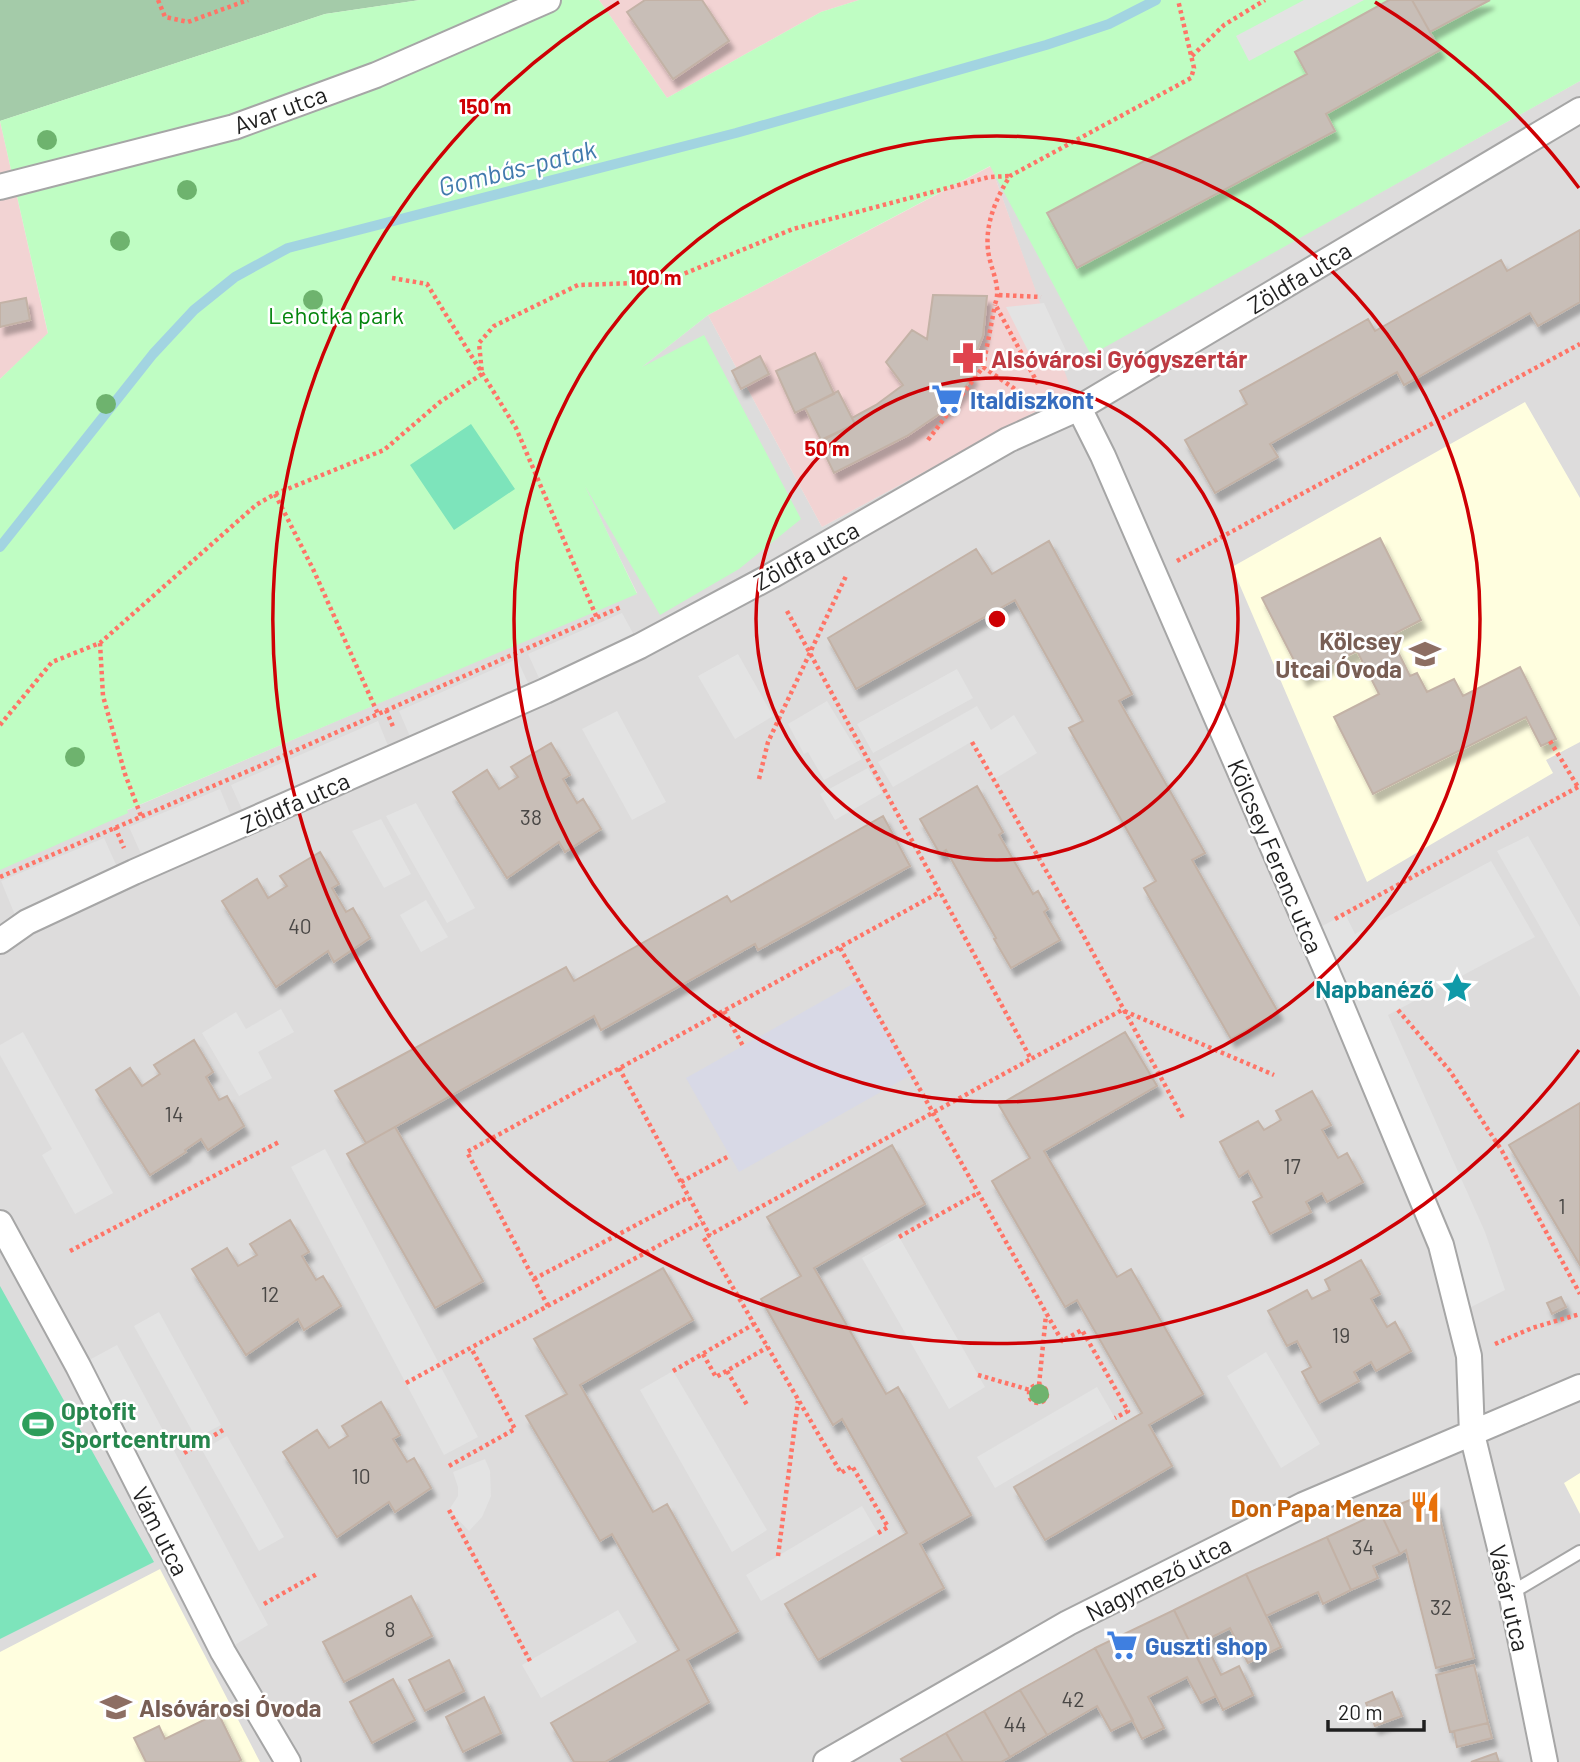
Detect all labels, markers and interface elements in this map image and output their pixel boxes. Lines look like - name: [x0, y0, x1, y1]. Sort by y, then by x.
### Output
- street label: Avar utca: [230, 79, 330, 139]
- text: 150 m: [459, 93, 511, 118]
- water label: Gombás-patak: [435, 132, 600, 202]
- street label: Zöldfa utca: [1242, 235, 1356, 319]
- text: 100 m: [628, 264, 682, 289]
- park label: Lehotka park: [268, 300, 404, 329]
- pharmacy icon: Alsóvárosi Gyógyszertár: [951, 341, 985, 375]
- place label: Alsóvárosi Gyógyszertár: [991, 344, 1248, 373]
- supermarket icon: Italdiszkont: [930, 382, 964, 416]
- place label: Italdiszkont: [970, 385, 1094, 414]
- text: 50 m: [804, 435, 850, 460]
- street label: Zöldfa utca: [748, 514, 864, 596]
- centre of rings: [985, 607, 1009, 631]
- place label: Kölcsey Utcai Óvoda: [1275, 626, 1402, 683]
- school or university icon: Kölcsey Utcai Óvoda: [1408, 637, 1442, 671]
- street label: Kölcsey Ferenc utca: [1222, 755, 1330, 957]
- street label: Zöldfa utca: [236, 765, 354, 839]
- house number: 38: [520, 804, 542, 829]
- house number: 40: [288, 913, 312, 938]
- place icon: Napbanéző: [1440, 971, 1474, 1005]
- place label: Napbanéző: [1315, 974, 1434, 1003]
- house number: 14: [165, 1101, 183, 1126]
- house number: 17: [1283, 1153, 1301, 1178]
- house number: 1: [1558, 1193, 1566, 1218]
- house number: 12: [261, 1281, 279, 1306]
- house number: 19: [1332, 1322, 1350, 1347]
- place label: Optofit Sportcentrum: [61, 1396, 211, 1453]
- sports icon: Optofit Sportcentrum: [21, 1407, 55, 1441]
- house number: 10: [351, 1463, 371, 1488]
- street label: Vám utca: [126, 1482, 196, 1580]
- restaurant icon: Don Papa Menza: [1408, 1490, 1442, 1524]
- place label: Don Papa Menza: [1231, 1493, 1402, 1522]
- street label: Nagymező utca: [1080, 1529, 1236, 1627]
- house number: 34: [1352, 1534, 1374, 1559]
- street label: Vásár utca: [1484, 1542, 1536, 1654]
- house number: 32: [1430, 1594, 1452, 1619]
- house number: 8: [385, 1616, 395, 1641]
- supermarket icon: Guszti shop: [1105, 1628, 1139, 1662]
- place label: Guszti shop: [1145, 1631, 1268, 1660]
- house number: 42: [1062, 1686, 1084, 1711]
- scale bar: [1328, 1688, 1424, 1732]
- school or university icon: Alsóvárosi Óvoda: [99, 1690, 133, 1724]
- place label: Alsóvárosi Óvoda: [139, 1693, 321, 1722]
- text: 20 m: [1338, 1699, 1383, 1724]
- house number: 44: [1003, 1711, 1027, 1736]

